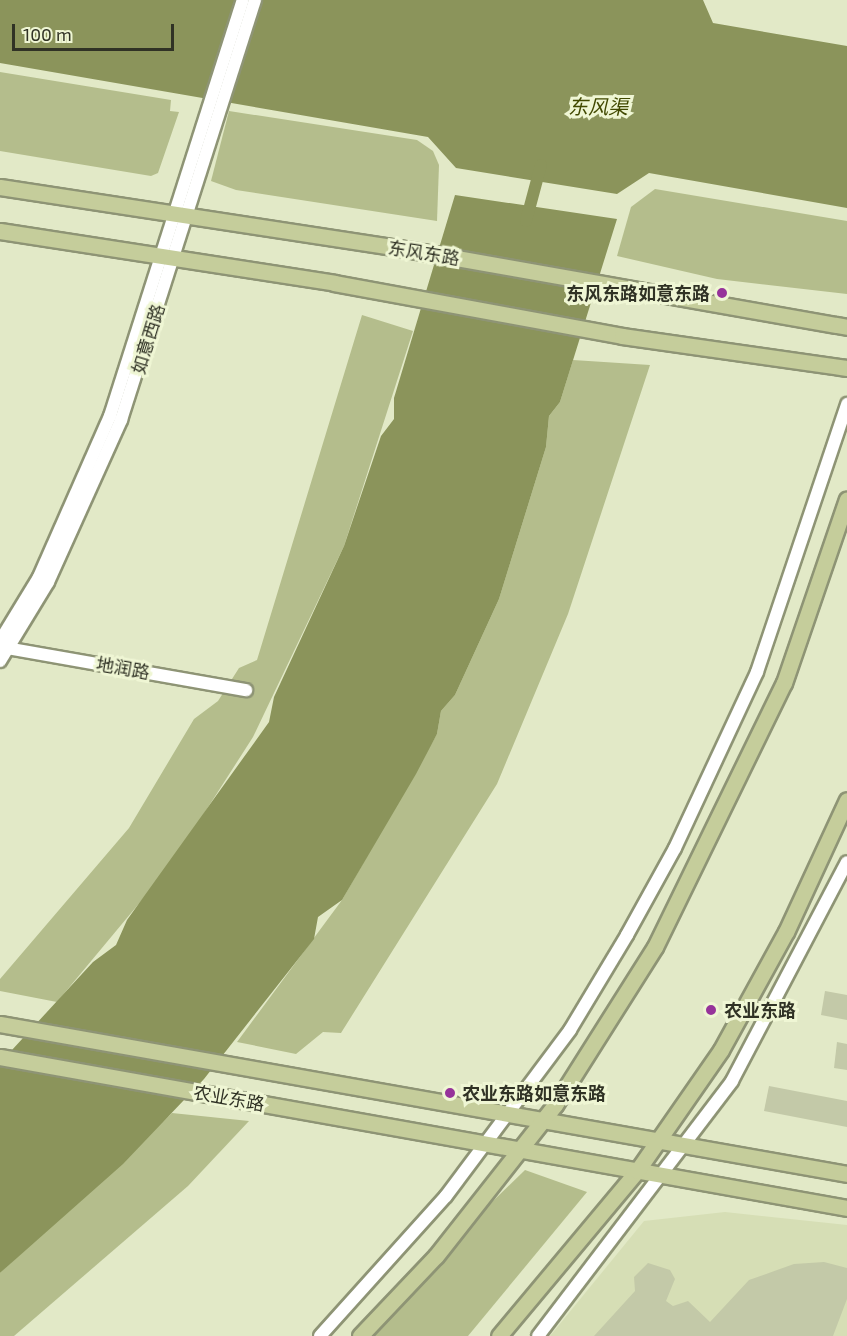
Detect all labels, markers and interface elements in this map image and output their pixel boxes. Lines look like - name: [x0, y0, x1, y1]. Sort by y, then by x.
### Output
- scale bar: [15, 12, 177, 50]
- text: 100 m: [23, 23, 72, 45]
- water label: 东风渠: [568, 94, 628, 118]
- street label: 东风东路: [387, 237, 461, 269]
- place label: 东风东路如意东路: [566, 282, 710, 304]
- marker: 东风东路如意东路: [715, 286, 729, 300]
- street label: 如意西路: [127, 301, 169, 377]
- street label: 地润路: [95, 653, 151, 683]
- place label: 农业东路: [724, 999, 796, 1021]
- marker: 农业东路: [702, 1001, 720, 1019]
- street label: 农业东路: [192, 1081, 266, 1115]
- place label: 农业东路如意东路: [462, 1082, 606, 1104]
- marker: 农业东路如意东路: [443, 1086, 457, 1100]

